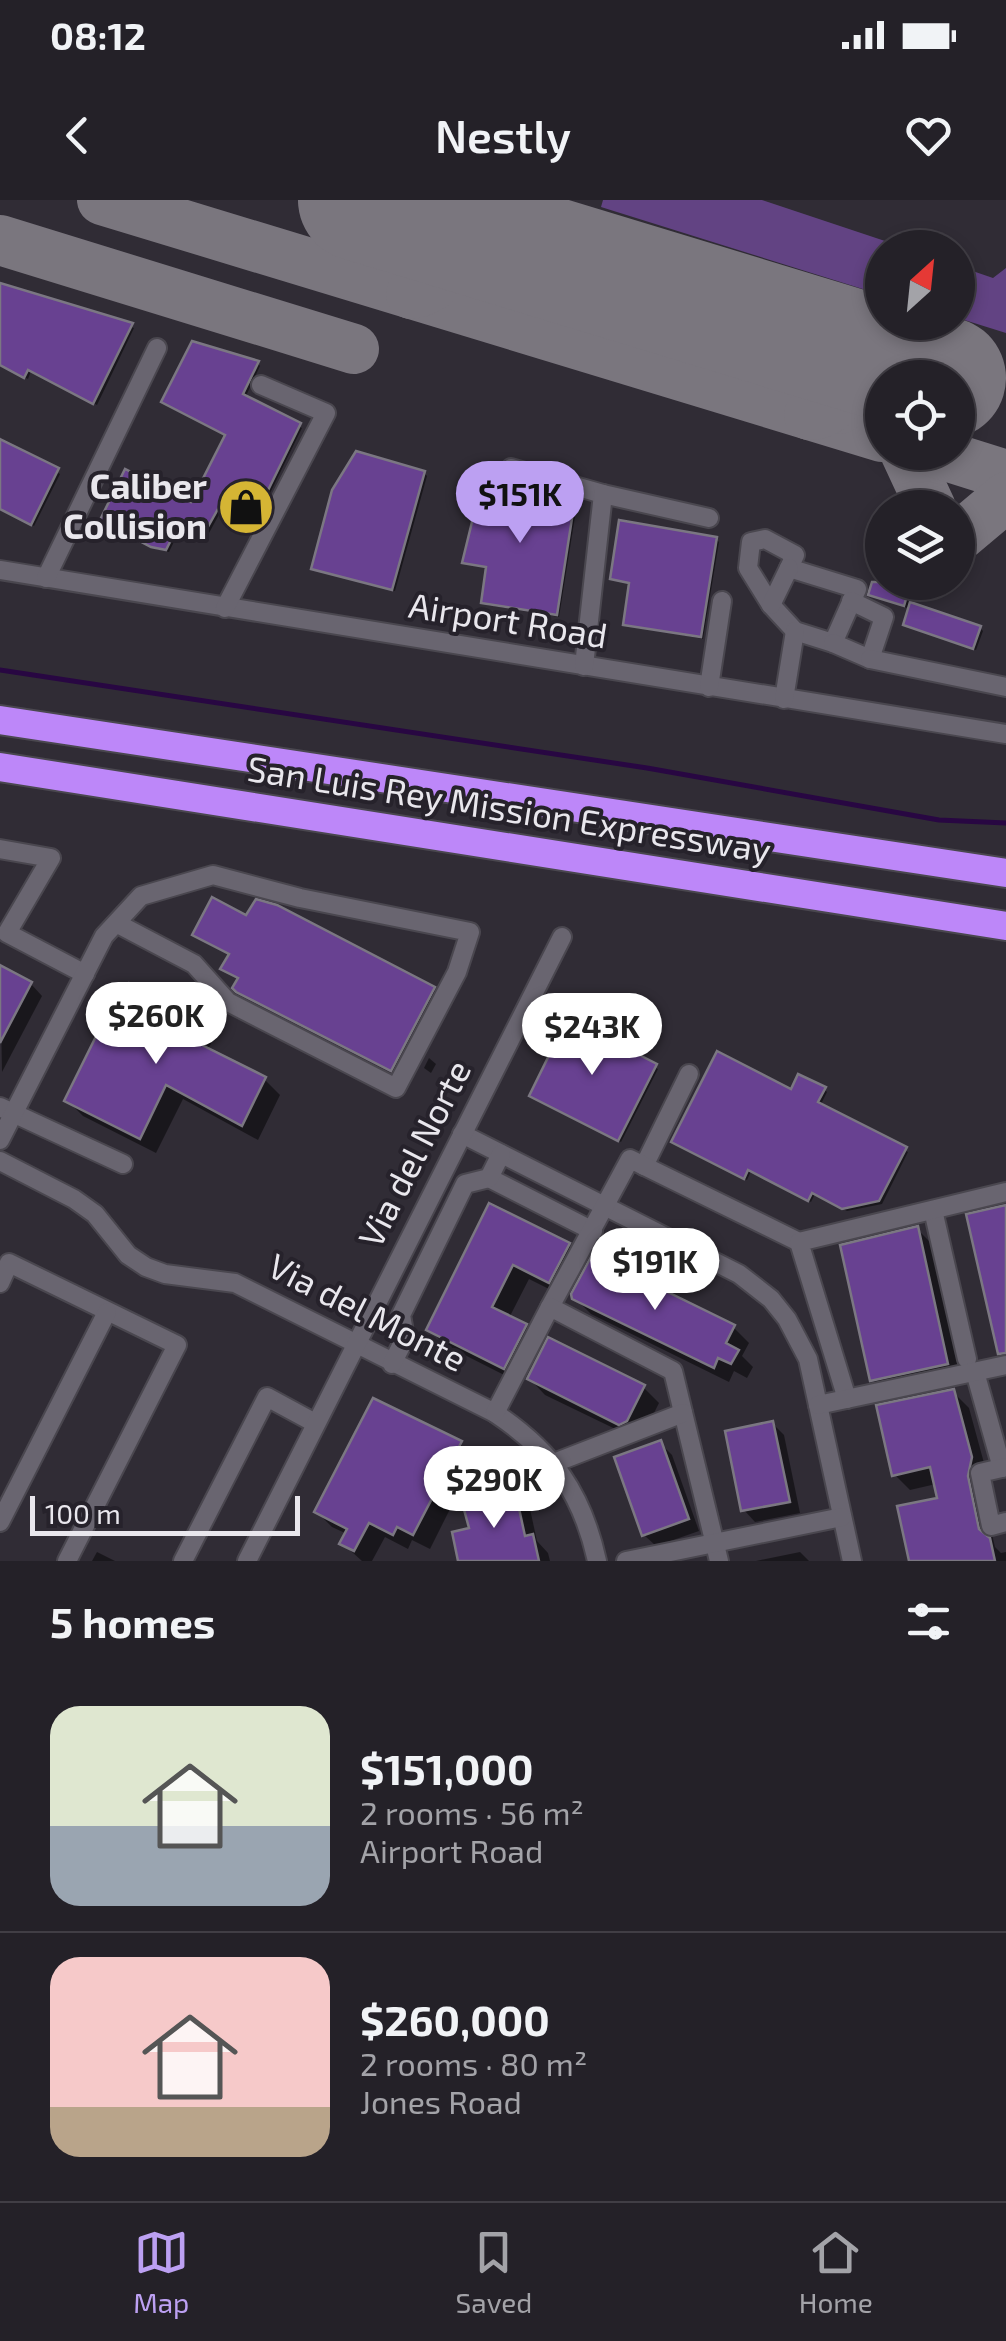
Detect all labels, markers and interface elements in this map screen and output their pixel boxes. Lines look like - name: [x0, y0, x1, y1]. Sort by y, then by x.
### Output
- text: 08:12: [50, 12, 146, 58]
- icon: back: [50, 108, 105, 163]
- text: Nestly: [435, 108, 571, 162]
- icon: heart: [901, 108, 956, 163]
- north arrow: [865, 230, 975, 340]
- map controls: [865, 230, 975, 600]
- button: locate: [865, 360, 975, 470]
- pin: $151K: [450, 461, 590, 546]
- place label: Caliber Collision: [63, 464, 207, 546]
- text: $151K: [478, 474, 562, 512]
- shop icon: Caliber Collision: [216, 477, 276, 537]
- button: layers: [865, 490, 975, 600]
- street label: Airport Road: [406, 583, 611, 655]
- street label: San Luis Rey Mission Expressway: [245, 746, 774, 870]
- pin: $260K: [86, 982, 226, 1067]
- pin: $243K: [522, 993, 662, 1078]
- text: $260K: [108, 995, 204, 1033]
- text: $243K: [544, 1006, 640, 1044]
- street label: Via del Norte: [348, 1053, 478, 1253]
- pin: $191K: [585, 1228, 725, 1313]
- text: $191K: [612, 1241, 698, 1279]
- street label: Via del Monte: [262, 1243, 474, 1379]
- pin: $290K: [424, 1446, 564, 1531]
- text: $290K: [446, 1459, 542, 1497]
- scale bar: [30, 1491, 300, 1536]
- text: 100 m: [45, 1496, 121, 1530]
- icon: filters: [901, 1594, 956, 1649]
- text: 5 homes: [50, 1596, 215, 1646]
- text: $151,000: [360, 1743, 534, 1793]
- icon: home: [130, 1746, 250, 1866]
- text: 2 rooms · 56 m²: [360, 1793, 584, 1831]
- text: Airport Road: [360, 1831, 543, 1869]
- text: $260,000: [360, 1994, 550, 2044]
- icon: home: [130, 1997, 250, 2117]
- text: 2 rooms · 80 m²: [360, 2044, 587, 2082]
- text: Jones Road: [360, 2082, 522, 2120]
- tab: Map: [133, 2225, 189, 2319]
- tab: Saved: [456, 2225, 532, 2319]
- tab: Home: [799, 2225, 873, 2319]

